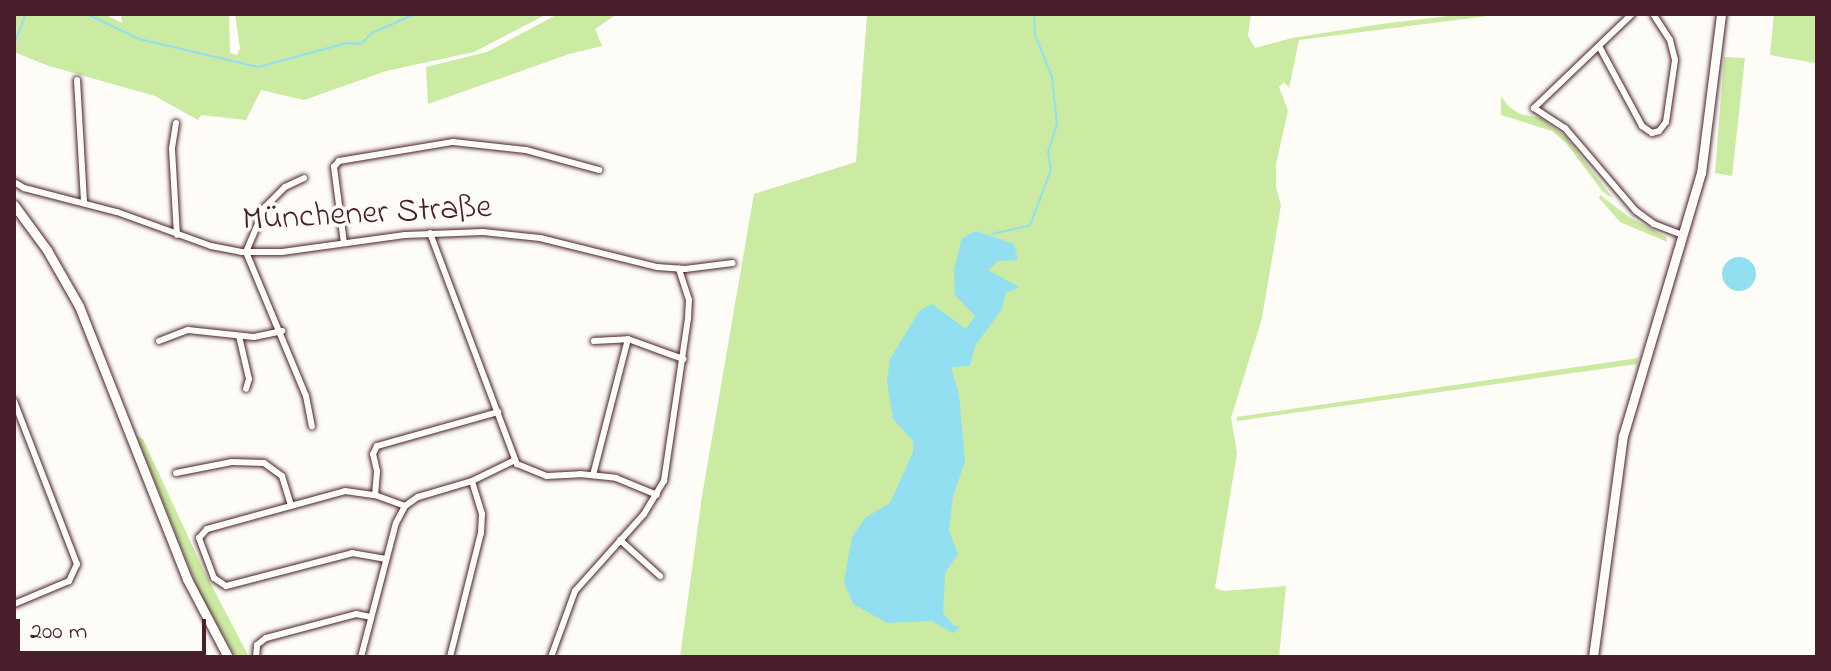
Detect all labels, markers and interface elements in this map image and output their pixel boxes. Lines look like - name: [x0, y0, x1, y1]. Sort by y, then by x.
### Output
- street label: Münchener Straße: [241, 188, 493, 242]
- scale bar: [20, 603, 210, 653]
- text: 200 m: [30, 615, 87, 650]

